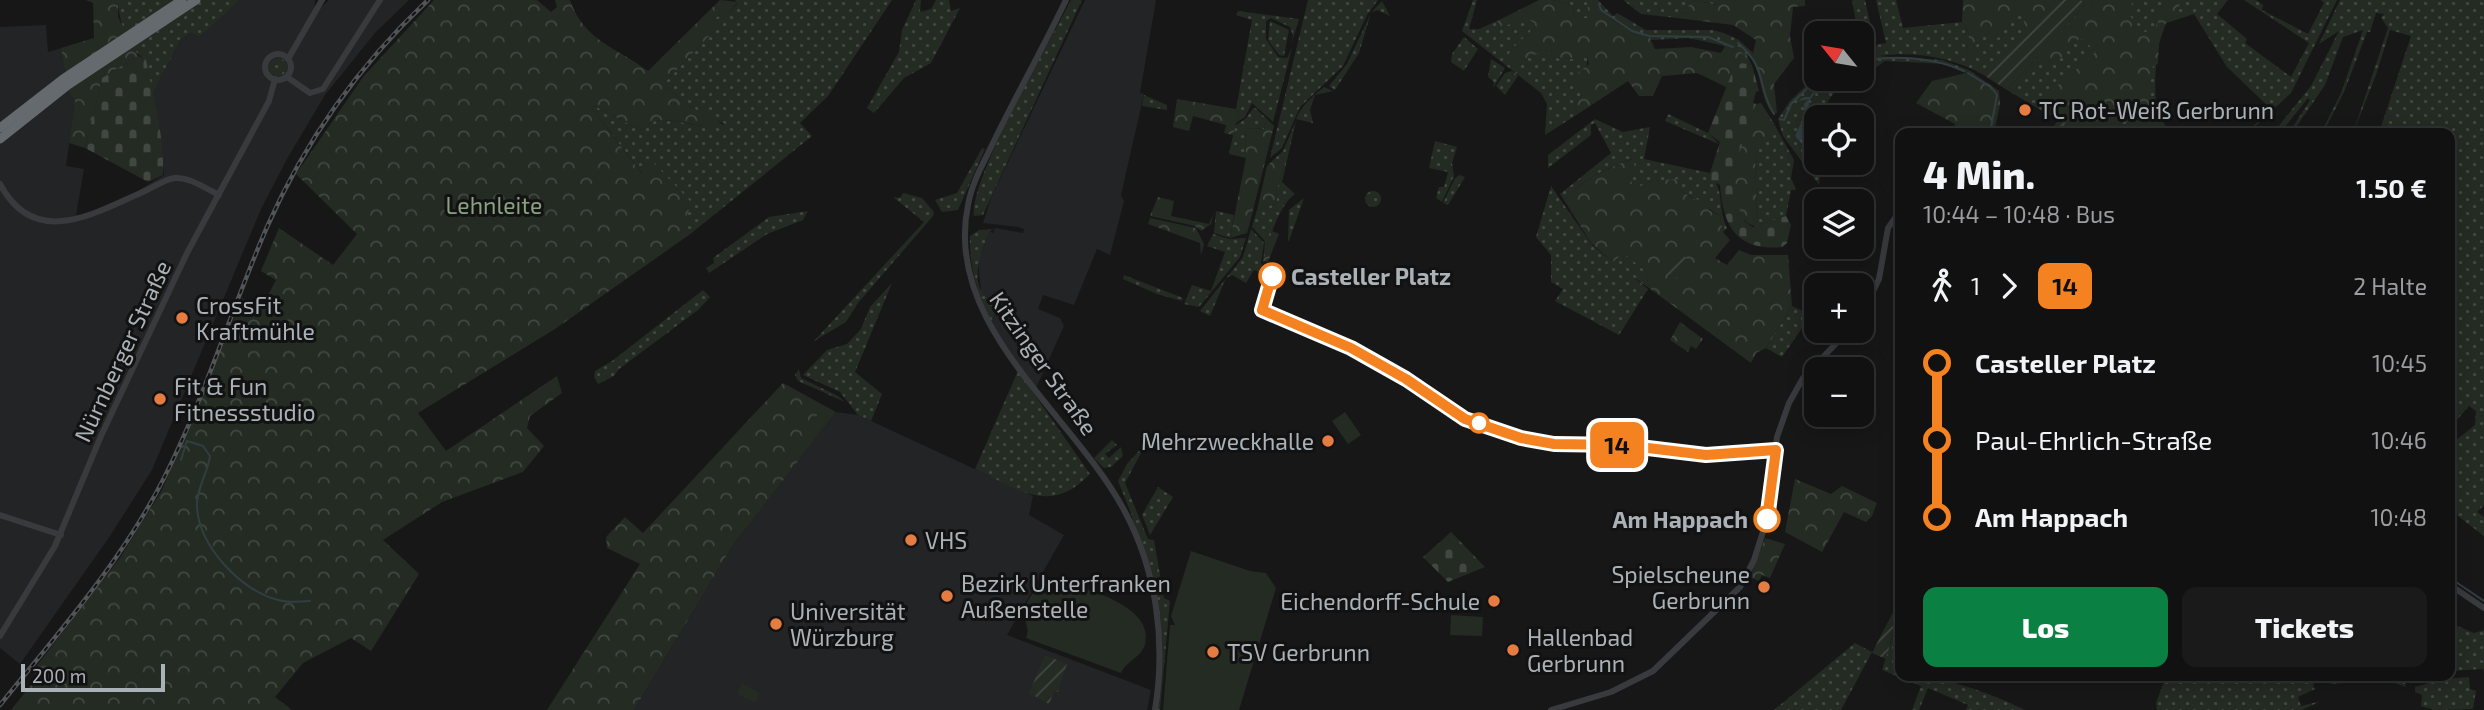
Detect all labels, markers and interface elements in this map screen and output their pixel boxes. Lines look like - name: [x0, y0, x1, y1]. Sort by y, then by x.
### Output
- north arrow: [1804, 21, 1874, 91]
- map controls: [1804, 21, 1874, 427]
- place label: TC Rot-Weiß Gerbrunn: [2039, 96, 2274, 124]
- marker: TC Rot-Weiß Gerbrunn: [2017, 102, 2033, 118]
- button: locate: [1804, 105, 1874, 175]
- text: 4 Min.: [1923, 151, 2035, 197]
- text: 1.50 €: [2356, 172, 2427, 203]
- button: layers: [1804, 189, 1874, 259]
- park label: Lehnleite: [446, 191, 542, 219]
- text: 10:44 – 10:48 · Bus: [1923, 200, 2115, 228]
- street label: Nürnberger Straße: [68, 256, 176, 446]
- place label: Casteller Platz: [1291, 262, 1451, 290]
- marker: Casteller Platz: [1259, 263, 1285, 289]
- icon: walk: [1923, 267, 1961, 305]
- icon: forward: [1990, 267, 2028, 305]
- text: 14: [2052, 271, 2078, 300]
- text: 1: [1971, 272, 1980, 300]
- text: 2 Halte: [2353, 272, 2427, 300]
- button: +: [1804, 273, 1874, 343]
- street label: Kitzinger Straße: [984, 286, 1104, 440]
- place label: CrossFit Kraftmühle: [196, 291, 315, 345]
- marker: CrossFit Kraftmühle: [174, 310, 190, 326]
- text: Casteller Platz: [1975, 347, 2156, 378]
- text: 10:45: [2372, 349, 2427, 377]
- button: −: [1804, 357, 1874, 427]
- place label: Fit & Fun Fitnessstudio: [174, 372, 315, 426]
- marker: Fit & Fun Fitnessstudio: [152, 391, 168, 407]
- unlabelled marker: [1469, 413, 1489, 433]
- line badge: 14: [1586, 422, 1648, 468]
- text: Paul-Ehrlich-Straße: [1975, 424, 2212, 455]
- text: 10:46: [2371, 426, 2427, 454]
- place label: Mehrzweckhalle: [1141, 427, 1314, 455]
- text: 14: [1604, 430, 1630, 459]
- marker: Mehrzweckhalle: [1320, 433, 1336, 449]
- text: Am Happach: [1975, 501, 2128, 532]
- text: 10:48: [2370, 503, 2427, 531]
- place label: Am Happach: [1613, 505, 1748, 533]
- marker: Am Happach: [1754, 506, 1780, 532]
- place label: VHS: [925, 526, 967, 554]
- marker: VHS: [903, 532, 919, 548]
- place label: Spielscheune Gerbrunn: [1611, 560, 1750, 614]
- place label: Bezirk Unterfranken Außenstelle: [961, 569, 1171, 623]
- marker: Spielscheune Gerbrunn: [1756, 579, 1772, 595]
- place label: Eichendorff-Schule: [1280, 587, 1480, 615]
- button: Los: [1923, 587, 2168, 667]
- button: Tickets: [2182, 587, 2427, 667]
- marker: Bezirk Unterfranken Außenstelle: [939, 588, 955, 604]
- marker: Eichendorff-Schule: [1486, 593, 1502, 609]
- place label: Universität Würzburg: [790, 597, 906, 651]
- marker: Universität Würzburg: [768, 616, 784, 632]
- place label: Hallenbad Gerbrunn: [1527, 623, 1633, 677]
- place label: TSV Gerbrunn: [1227, 638, 1370, 666]
- marker: Hallenbad Gerbrunn: [1505, 642, 1521, 658]
- marker: TSV Gerbrunn: [1205, 644, 1221, 660]
- scale bar: [21, 661, 164, 693]
- text: 200 m: [32, 664, 86, 687]

